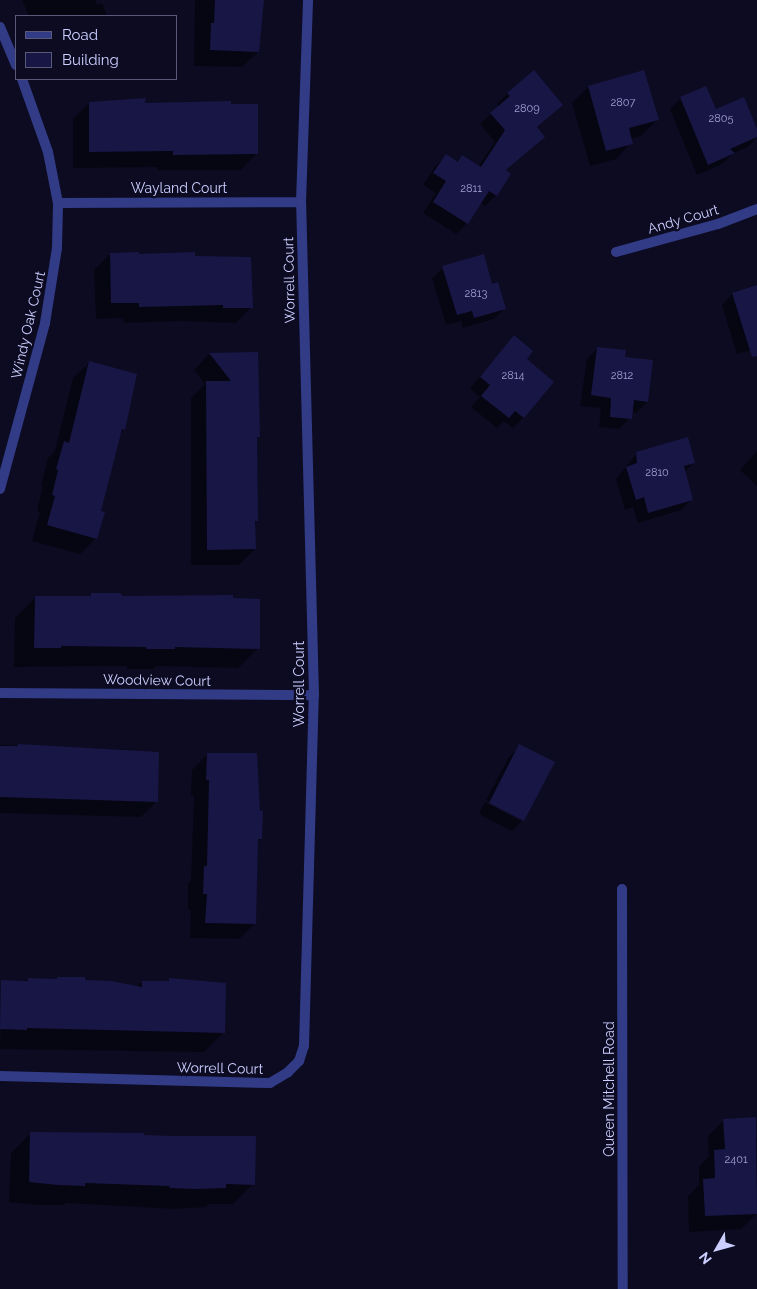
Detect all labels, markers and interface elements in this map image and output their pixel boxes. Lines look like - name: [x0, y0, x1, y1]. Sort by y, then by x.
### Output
- legend: [15, 15, 178, 80]
- text: Road: [62, 26, 98, 44]
- text: Building: [62, 51, 119, 69]
- house number: 2807: [611, 96, 635, 110]
- house number: 2809: [514, 102, 540, 116]
- house number: 2805: [709, 112, 733, 126]
- street label: Wayland Court: [131, 180, 227, 196]
- house number: 2811: [460, 182, 482, 196]
- street label: Andy Court: [645, 201, 721, 237]
- street label: Worrell Court: [280, 236, 298, 324]
- street label: Windy Oak Court: [7, 269, 49, 381]
- house number: 2813: [465, 287, 487, 301]
- house number: 2814: [502, 369, 524, 383]
- house number: 2812: [611, 369, 633, 383]
- house number: 2810: [645, 466, 669, 480]
- street label: Worrell Court: [291, 641, 307, 727]
- street label: Woodview Court: [103, 671, 211, 689]
- street label: Queen Mitchell Road: [601, 1021, 617, 1157]
- street label: Worrell Court: [176, 1059, 264, 1077]
- house number: 2401: [724, 1153, 748, 1167]
- north arrow: [692, 1224, 742, 1274]
- text: N: [696, 1249, 715, 1267]

